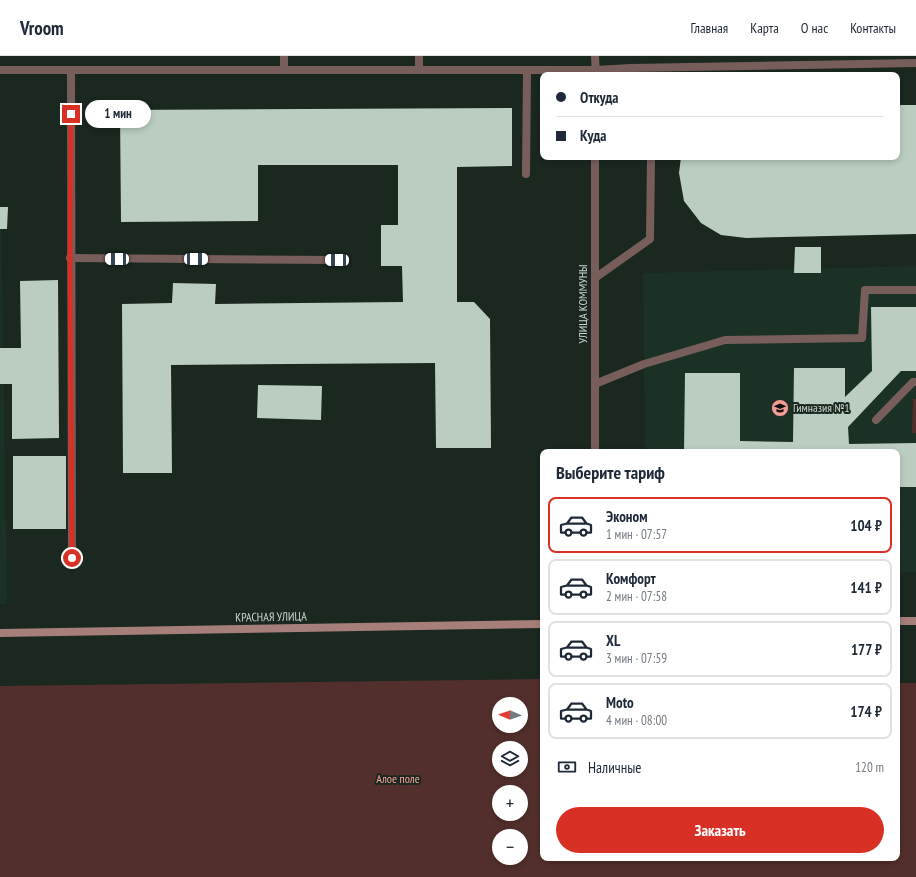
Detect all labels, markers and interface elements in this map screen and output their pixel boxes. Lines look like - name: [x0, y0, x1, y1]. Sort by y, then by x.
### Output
- text: Vroom: [20, 16, 64, 40]
- text: Главная: [690, 19, 728, 37]
- text: Карта: [750, 19, 779, 37]
- text: О нас: [801, 19, 828, 37]
- text: Контакты: [850, 19, 896, 37]
- text: Откуда: [580, 88, 619, 107]
- callout: 1 мин: [85, 100, 151, 128]
- route end: [62, 105, 80, 123]
- text: 1 мин: [104, 105, 132, 122]
- text: Куда: [580, 126, 607, 145]
- car: [105, 253, 129, 265]
- car: [184, 253, 208, 265]
- car: [325, 254, 349, 266]
- street label: УЛИЦА КОММУНЫ: [575, 264, 590, 344]
- school or university icon: Гимназия №1: [770, 398, 790, 418]
- place label: Гимназия №1: [793, 400, 850, 415]
- text: Выберите тариф: [556, 461, 665, 484]
- icon: car: [558, 507, 594, 543]
- text: Эконом: [606, 507, 647, 526]
- text: 104 ₽: [850, 516, 882, 535]
- text: 1 мин · 07:57: [606, 526, 667, 543]
- route start: [63, 549, 81, 567]
- icon: car: [558, 569, 594, 605]
- text: Комфорт: [606, 569, 656, 588]
- text: 141 ₽: [850, 578, 882, 597]
- text: 2 мин · 07:58: [606, 588, 667, 605]
- street label: КРАСНАЯ УЛИЦА: [235, 608, 307, 625]
- icon: car: [558, 631, 594, 667]
- text: XL: [606, 631, 620, 650]
- text: 177 ₽: [851, 640, 882, 659]
- text: 3 мин · 07:59: [606, 650, 667, 667]
- icon: car: [558, 693, 594, 729]
- text: Moto: [606, 693, 634, 712]
- north arrow: [492, 697, 528, 733]
- map controls: [492, 697, 528, 865]
- text: 174 ₽: [850, 702, 882, 721]
- text: 4 мин · 08:00: [606, 712, 667, 729]
- button: layers: [492, 741, 528, 777]
- icon: cash: [556, 756, 578, 778]
- text: Наличные: [588, 758, 641, 777]
- text: 120 m: [855, 759, 884, 776]
- park label: Алое поле: [376, 771, 420, 786]
- button: +: [492, 785, 528, 821]
- button: Заказать: [556, 807, 884, 853]
- button: −: [492, 829, 528, 865]

